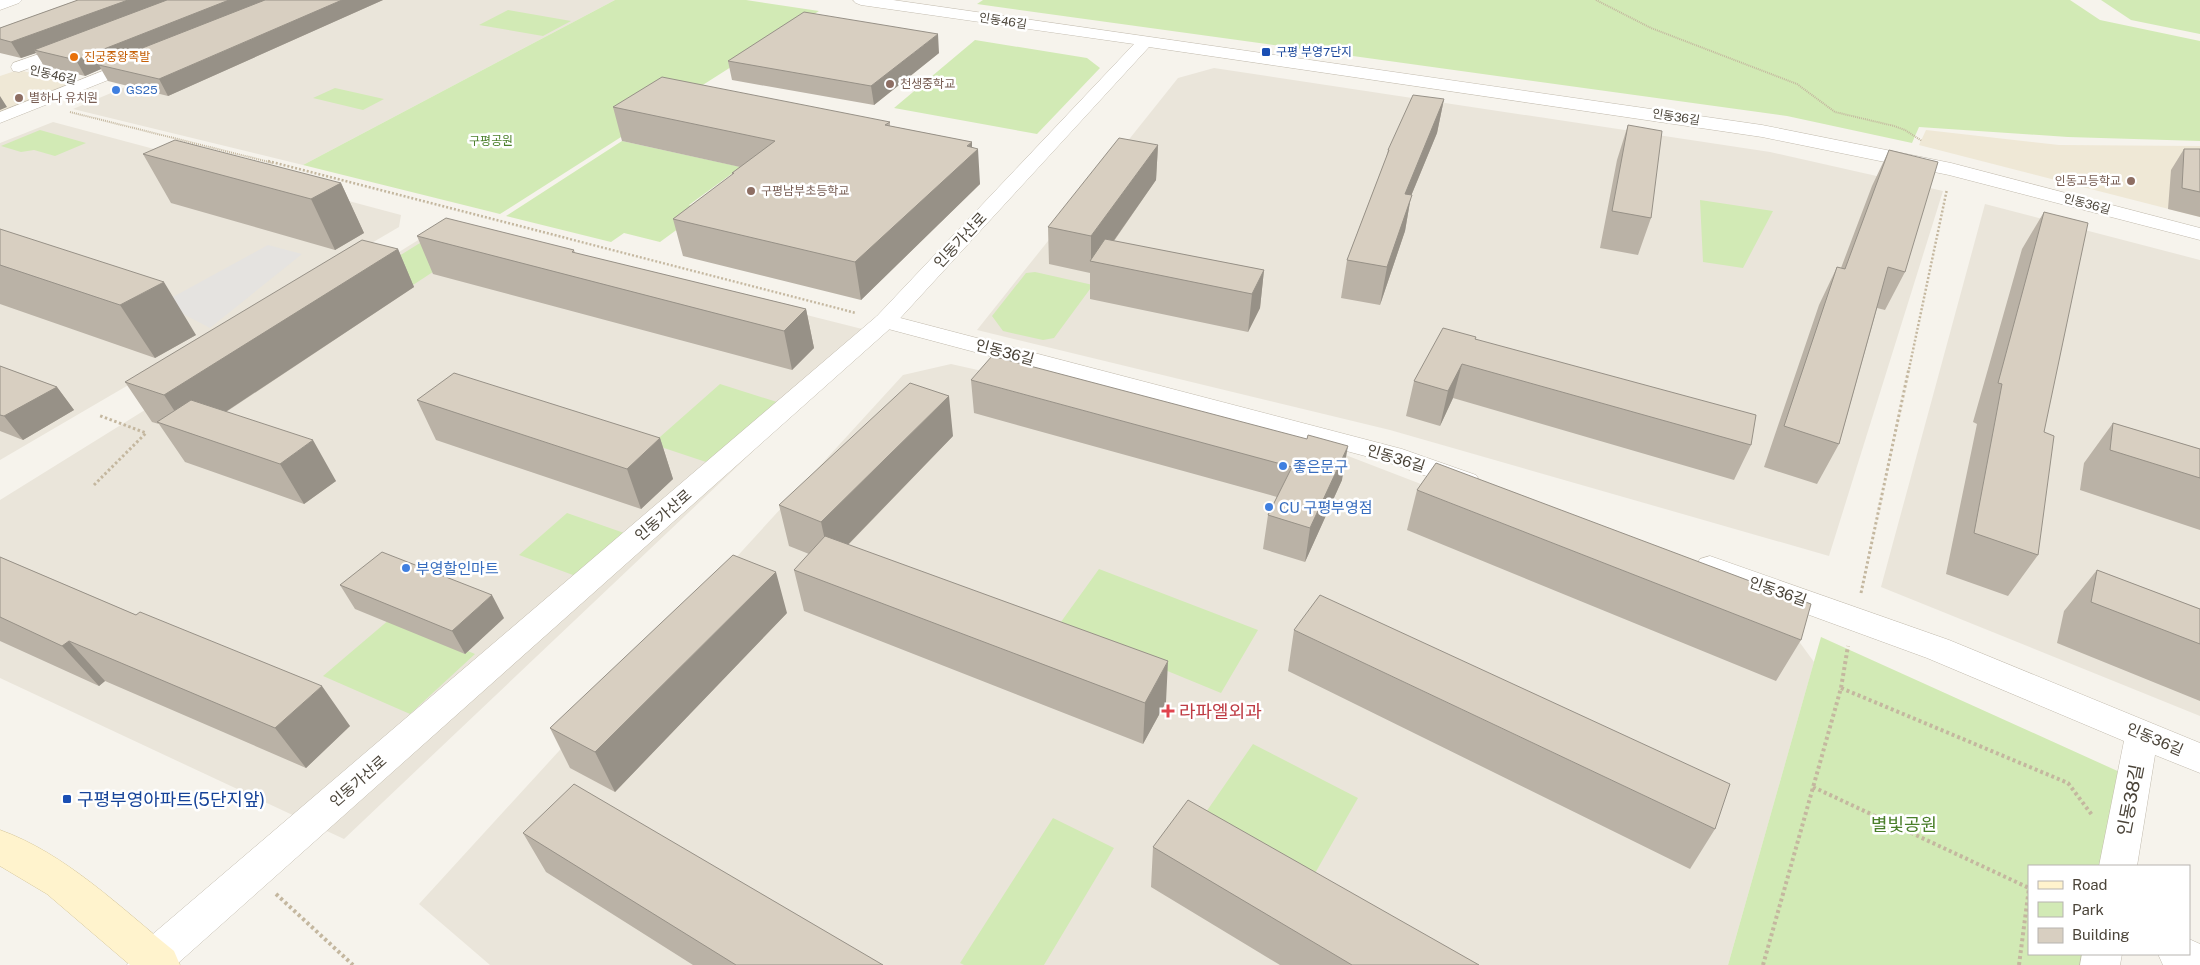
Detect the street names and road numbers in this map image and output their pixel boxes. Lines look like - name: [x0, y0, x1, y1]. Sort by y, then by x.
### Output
- street label: 인동46길: [978, 10, 1028, 32]
- street label: 인동46길: [28, 63, 78, 87]
- street label: 인동36길: [1651, 106, 1701, 128]
- street label: 인동36길: [2062, 191, 2112, 217]
- street label: 인동가산로: [930, 209, 990, 271]
- street label: 인동36길: [974, 336, 1036, 368]
- street label: 인동36길: [1365, 441, 1427, 475]
- street label: 인동가산로: [631, 486, 695, 544]
- street label: 인동36길: [1747, 573, 1809, 609]
- street label: 인동36길: [2124, 719, 2186, 759]
- street label: 인동가산로: [326, 752, 390, 810]
- street label: 인동38길: [2113, 762, 2147, 838]

